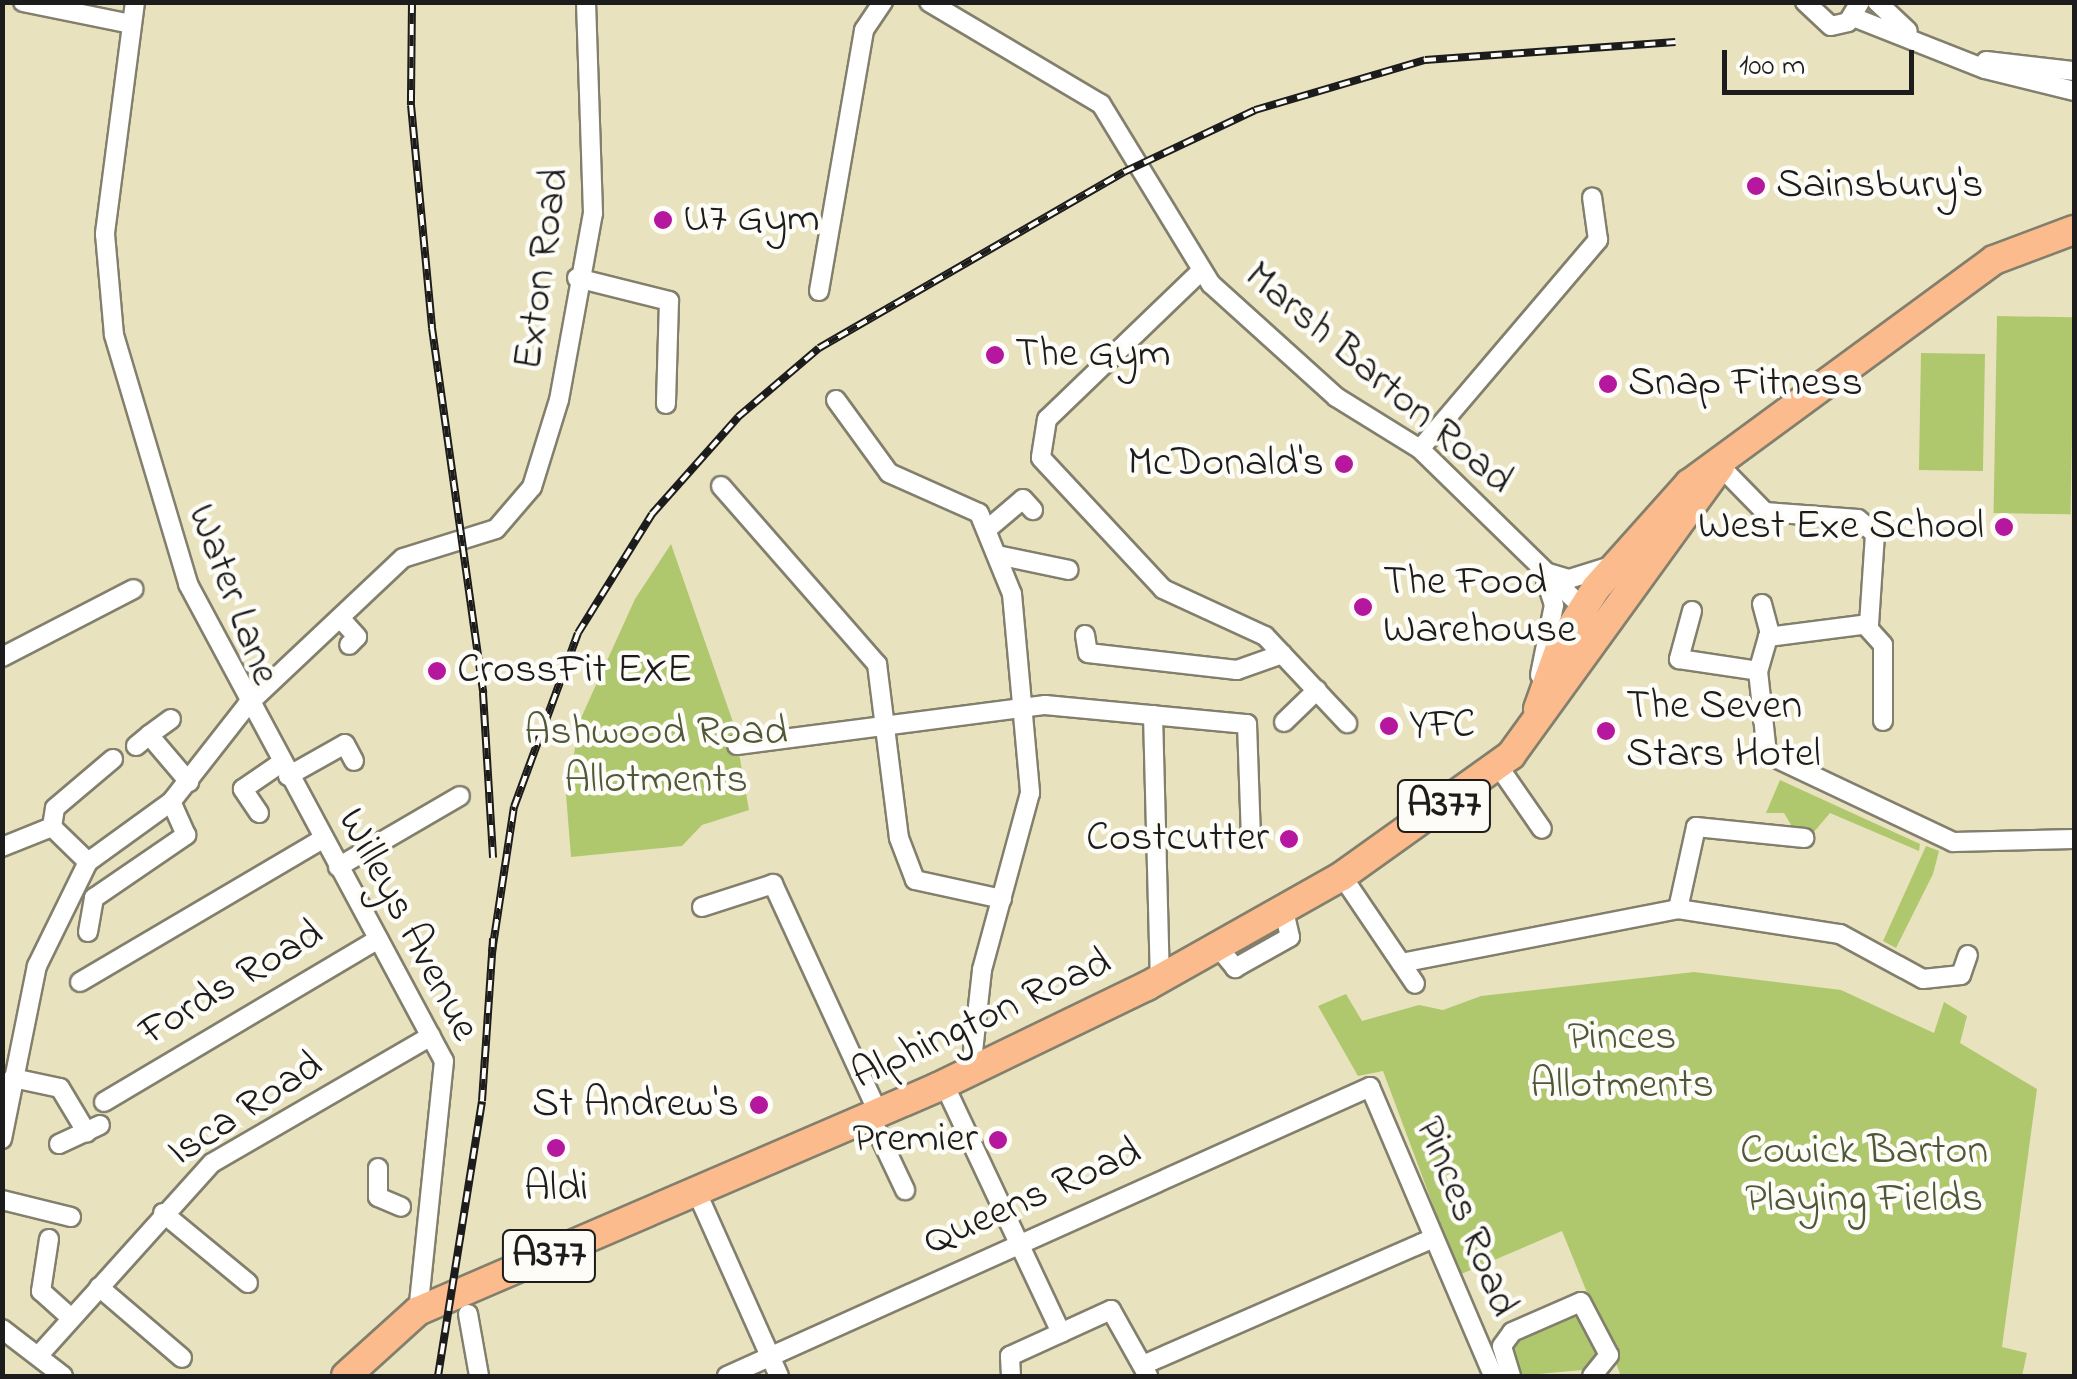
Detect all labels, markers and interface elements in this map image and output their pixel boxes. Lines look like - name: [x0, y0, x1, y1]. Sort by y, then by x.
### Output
- scale bar: [1727, 30, 1920, 92]
- text: 100 m: [1739, 45, 1805, 89]
- place label: Sainsbury's: [1776, 161, 1983, 211]
- street label: Exton Road: [504, 165, 582, 373]
- marker: Sainsbury's: [1745, 175, 1767, 197]
- place label: U7 Gym: [683, 195, 820, 245]
- marker: U7 Gym: [652, 209, 674, 231]
- street label: Marsh Barton Road: [1233, 252, 1523, 506]
- place label: The Gym: [1015, 330, 1171, 380]
- marker: The Gym: [984, 344, 1006, 366]
- place label: Snap Fitness: [1628, 359, 1863, 409]
- marker: Snap Fitness: [1597, 373, 1619, 395]
- place label: McDonald's: [1127, 439, 1324, 489]
- marker: McDonald's: [1333, 453, 1355, 475]
- street label: Water Lane: [175, 498, 289, 692]
- place label: West Exe School: [1698, 502, 1984, 552]
- marker: West Exe School: [1993, 516, 2015, 538]
- place label: The Food Warehouse: [1383, 558, 1576, 656]
- marker: The Food Warehouse: [1352, 596, 1374, 618]
- place label: CrossFit EXE: [457, 646, 692, 696]
- marker: CrossFit EXE: [426, 660, 448, 682]
- place label: The Seven Stars Hotel: [1626, 682, 1821, 780]
- place label: YFC: [1409, 701, 1475, 751]
- park label: Ashwood Road Allotments: [524, 708, 788, 806]
- marker: YFC: [1378, 715, 1400, 737]
- marker: The Seven Stars Hotel: [1595, 720, 1617, 742]
- road number: A377: [1396, 771, 1492, 841]
- street label: Willeys Avenue: [325, 800, 489, 1050]
- place label: Costcutter: [1086, 814, 1269, 864]
- marker: Costcutter: [1278, 828, 1300, 850]
- street label: Fords Road: [131, 910, 333, 1058]
- street label: Alphington Road: [844, 938, 1120, 1102]
- park label: Pinces Allotments: [1530, 1013, 1714, 1112]
- street label: Isca Road: [159, 1041, 333, 1179]
- place label: St Andrew's: [532, 1080, 739, 1130]
- marker: St Andrew's: [748, 1094, 770, 1116]
- street label: Pinces Road: [1402, 1110, 1528, 1324]
- place label: Premier: [852, 1115, 978, 1165]
- park label: Cowick Barton Playing Fields: [1740, 1127, 1988, 1226]
- street label: Queens Road: [917, 1128, 1149, 1268]
- marker: Premier: [987, 1129, 1009, 1151]
- marker: Aldi: [545, 1137, 567, 1159]
- place label: Aldi: [524, 1164, 588, 1214]
- road number: A377: [502, 1221, 596, 1291]

